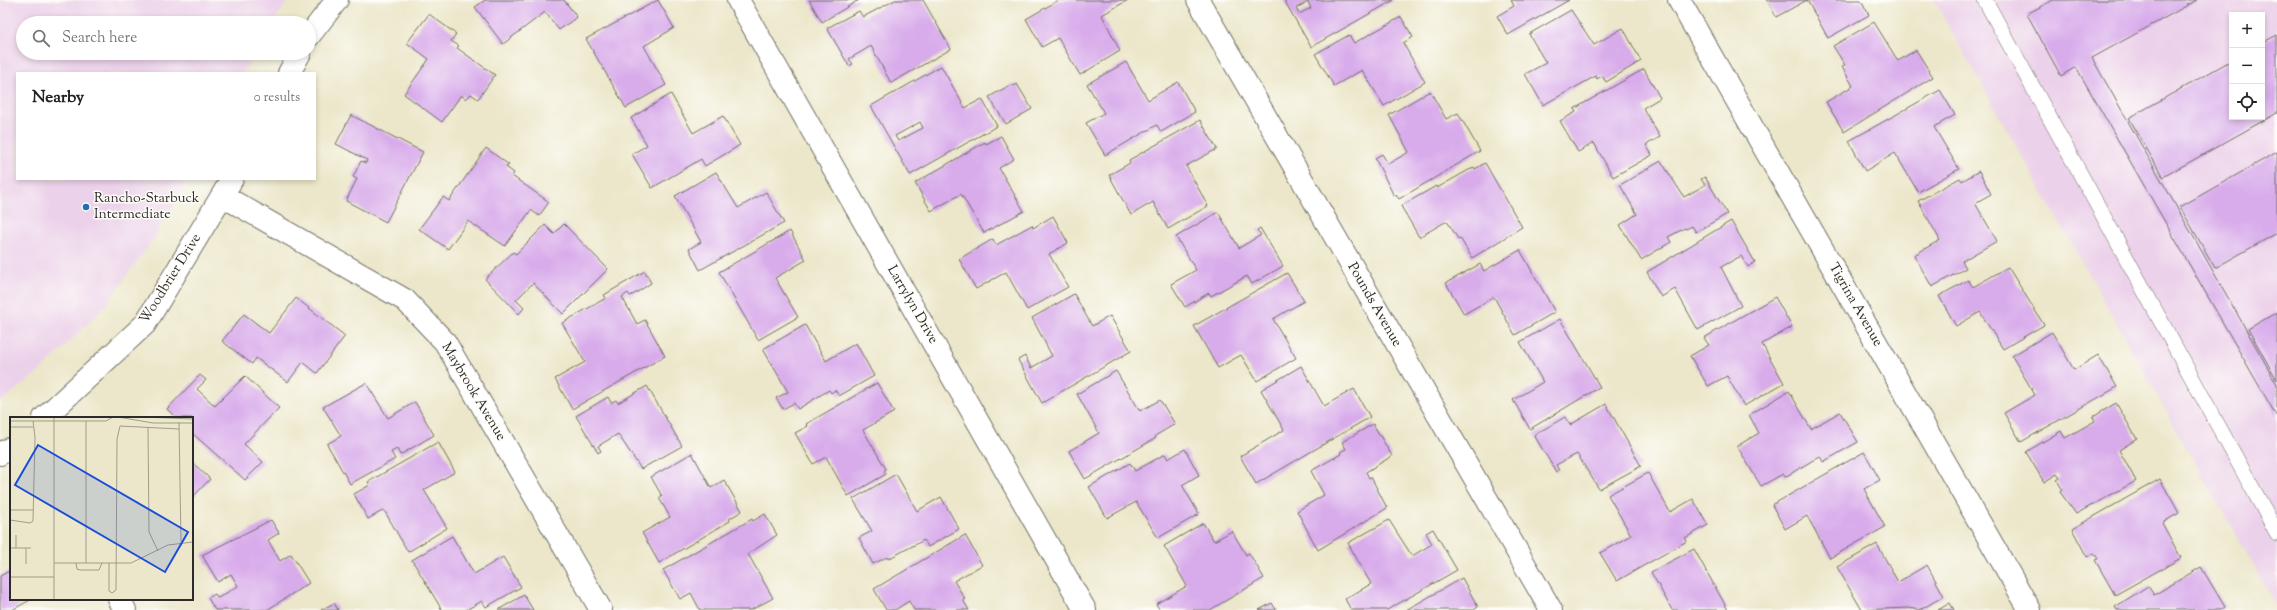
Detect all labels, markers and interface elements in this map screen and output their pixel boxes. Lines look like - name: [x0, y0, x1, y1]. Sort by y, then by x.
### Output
- map controls: [2229, 12, 2265, 120]
- button: +: [2229, 12, 2265, 48]
- search box: [16, 16, 316, 60]
- icon: search: [30, 27, 52, 49]
- text: Search here: [62, 28, 137, 49]
- button: −: [2229, 48, 2265, 84]
- button: locate: [2229, 84, 2265, 120]
- text: Nearby: [32, 86, 84, 110]
- text: 0 results: [254, 89, 300, 107]
- place label: Rancho-Starbuck Intermediate: [94, 189, 200, 225]
- marker: Rancho-Starbuck Intermediate: [81, 202, 91, 212]
- street label: Woodbrier Drive: [135, 230, 207, 328]
- street label: Pounds Avenue: [1342, 259, 1406, 351]
- street label: Tigrina Avenue: [1823, 259, 1887, 351]
- street label: Larrylyn Drive: [881, 262, 943, 348]
- street label: Maybrook Avenue: [436, 339, 510, 445]
- inset map: [10, 417, 193, 600]

